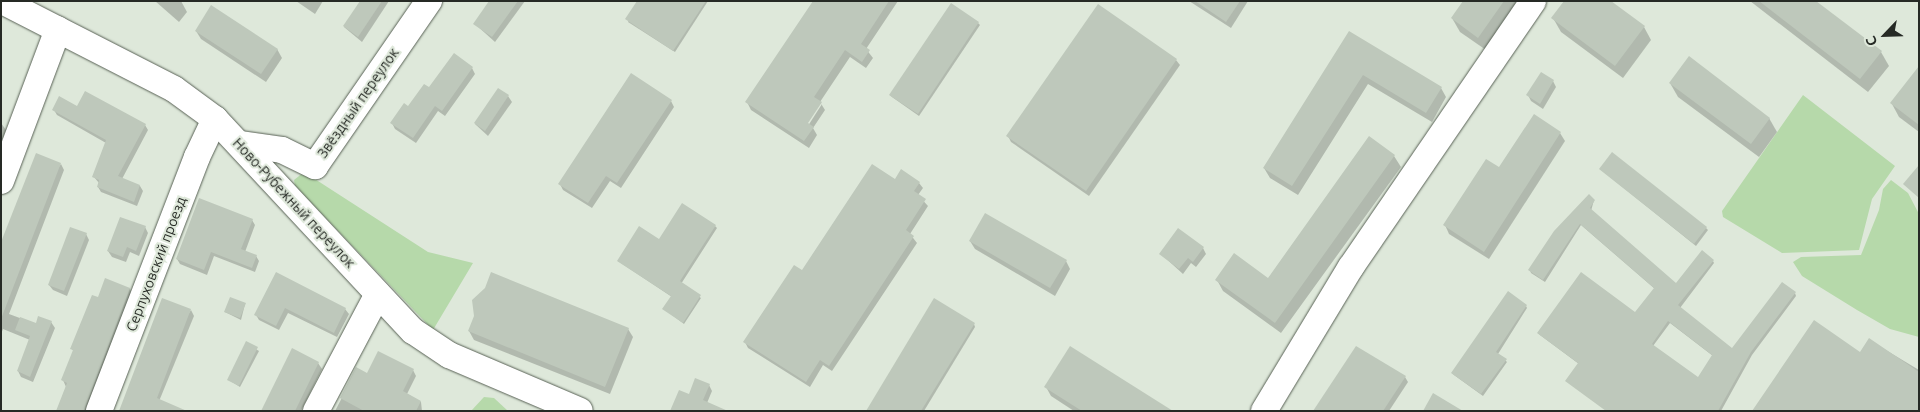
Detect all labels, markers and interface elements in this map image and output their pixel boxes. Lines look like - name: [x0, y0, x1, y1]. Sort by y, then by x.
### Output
- north arrow: [1860, 10, 1910, 60]
- text: С: [1862, 34, 1880, 48]
- street label: Звёздный переулок: [314, 45, 402, 161]
- street label: Ново-Рубежный переулок: [229, 135, 359, 271]
- street label: Серпуховский проезд: [123, 194, 189, 334]

